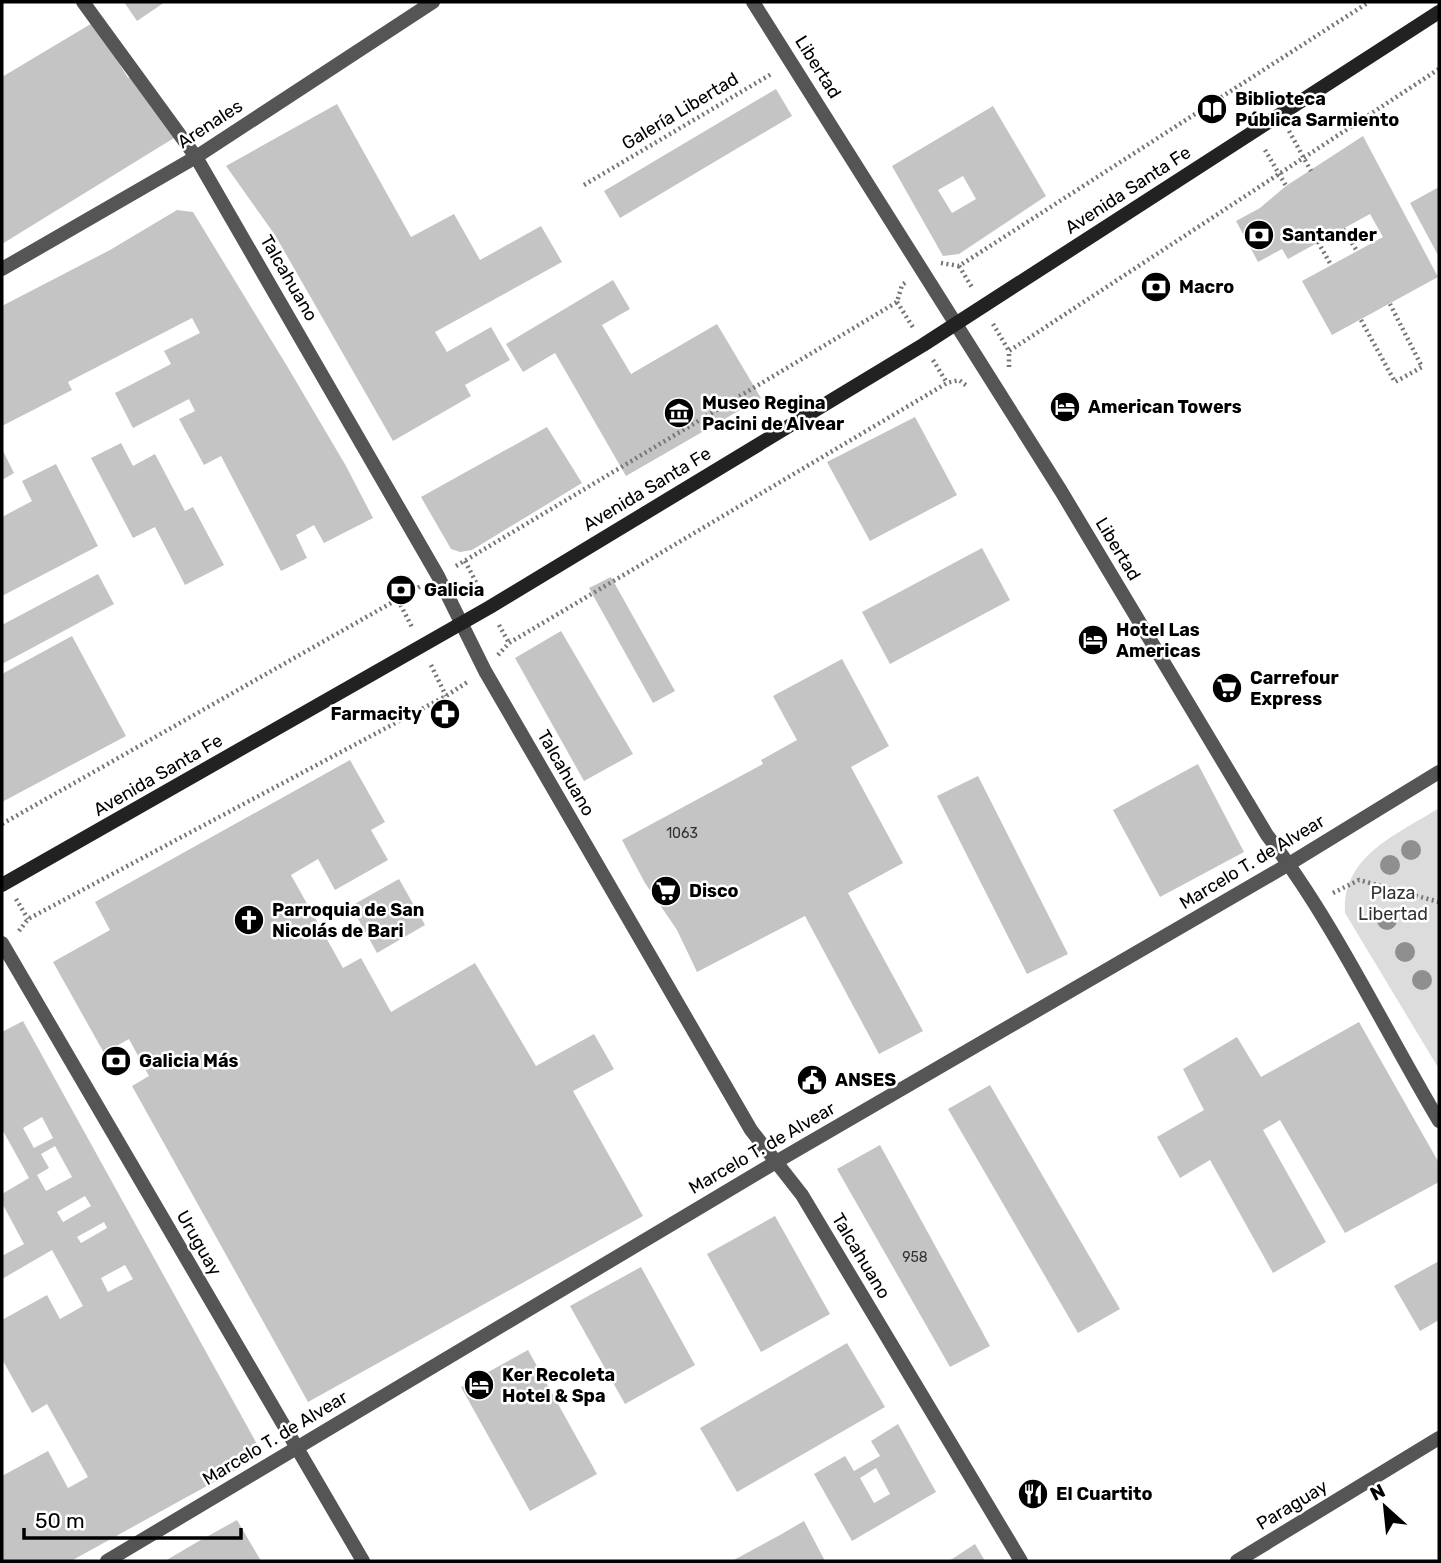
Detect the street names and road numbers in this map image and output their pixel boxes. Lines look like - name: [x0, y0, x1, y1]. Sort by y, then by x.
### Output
- street label: Libertad: [790, 32, 846, 102]
- street label: Galería Libertad: [618, 68, 742, 154]
- street label: Arenales: [173, 95, 247, 153]
- street label: Avenida Santa Fe: [1061, 141, 1195, 239]
- street label: Talcahuano: [255, 231, 323, 325]
- street label: Avenida Santa Fe: [579, 442, 715, 536]
- street label: Libertad: [1091, 513, 1145, 585]
- street label: Talcahuano: [532, 726, 600, 820]
- street label: Avenida Santa Fe: [90, 729, 226, 821]
- street label: Marcelo T. de Alvear: [1175, 810, 1329, 914]
- street label: Marcelo T. de Alvear: [685, 1097, 839, 1199]
- street label: Uruguay: [172, 1207, 226, 1280]
- street label: Talcahuano: [827, 1209, 895, 1303]
- street label: Marcelo T. de Alvear: [198, 1386, 352, 1490]
- street label: Paraguay: [1252, 1475, 1332, 1535]

